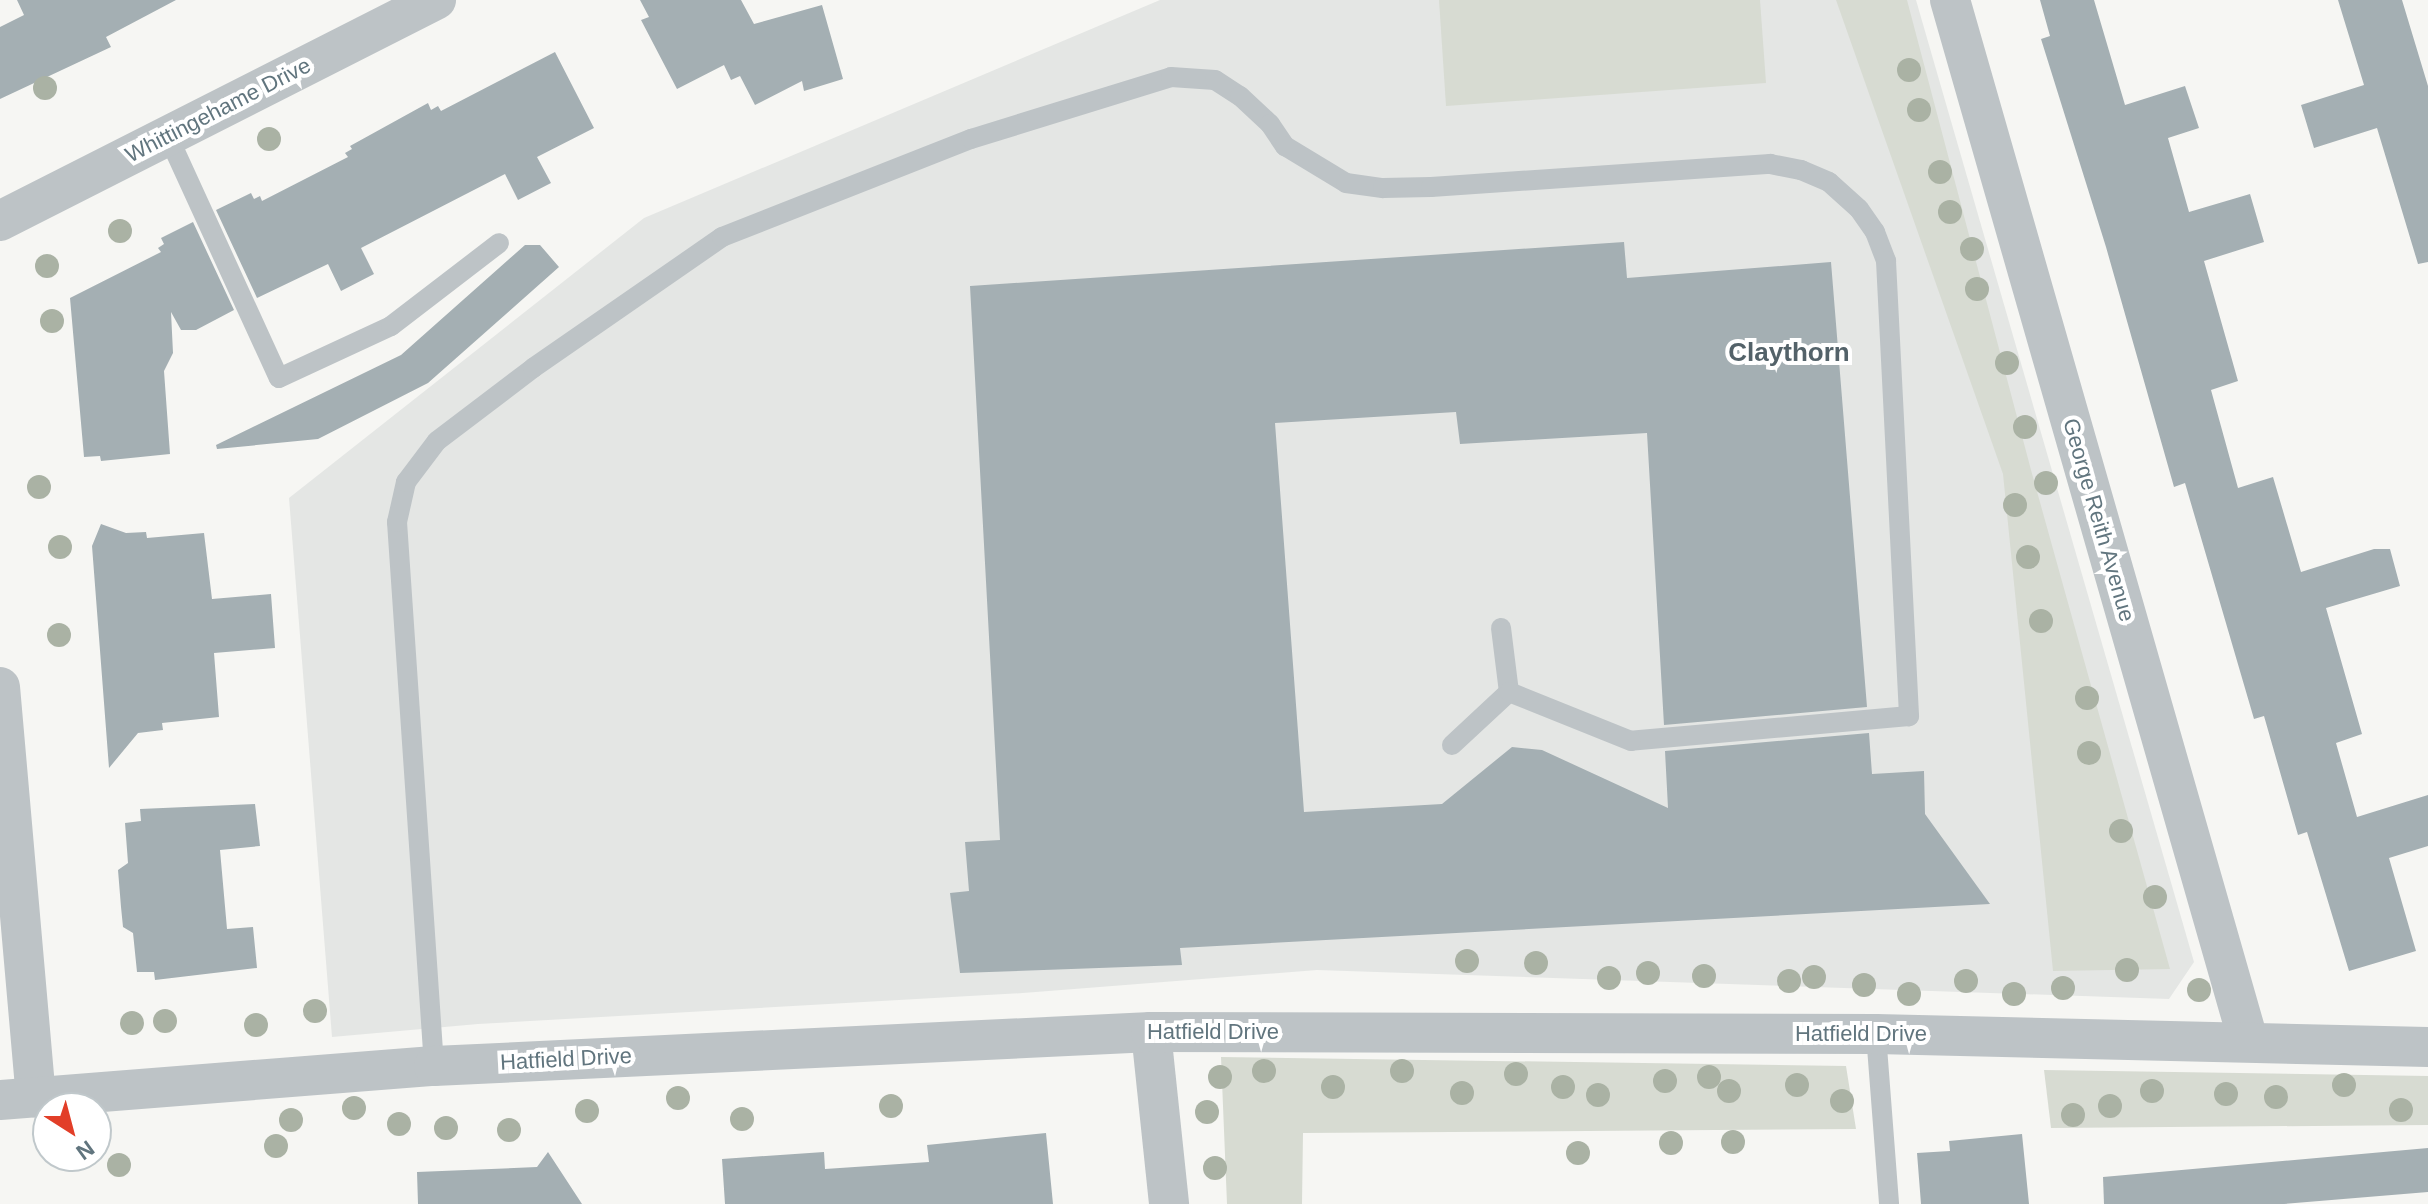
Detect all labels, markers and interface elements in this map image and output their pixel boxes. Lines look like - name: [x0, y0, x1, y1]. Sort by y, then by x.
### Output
- street label: Whittingehame Drive: [121, 52, 315, 168]
- district label: Claythorn: [1728, 337, 1850, 369]
- street label: George Reith Avenue: [2057, 415, 2141, 625]
- street label: Hatfield Drive: [1147, 1019, 1279, 1045]
- street label: Hatfield Drive: [1795, 1021, 1927, 1047]
- street label: Hatfield Drive: [499, 1042, 633, 1076]
- north arrow: [32, 1092, 112, 1172]
- text: N: [71, 1135, 99, 1165]

